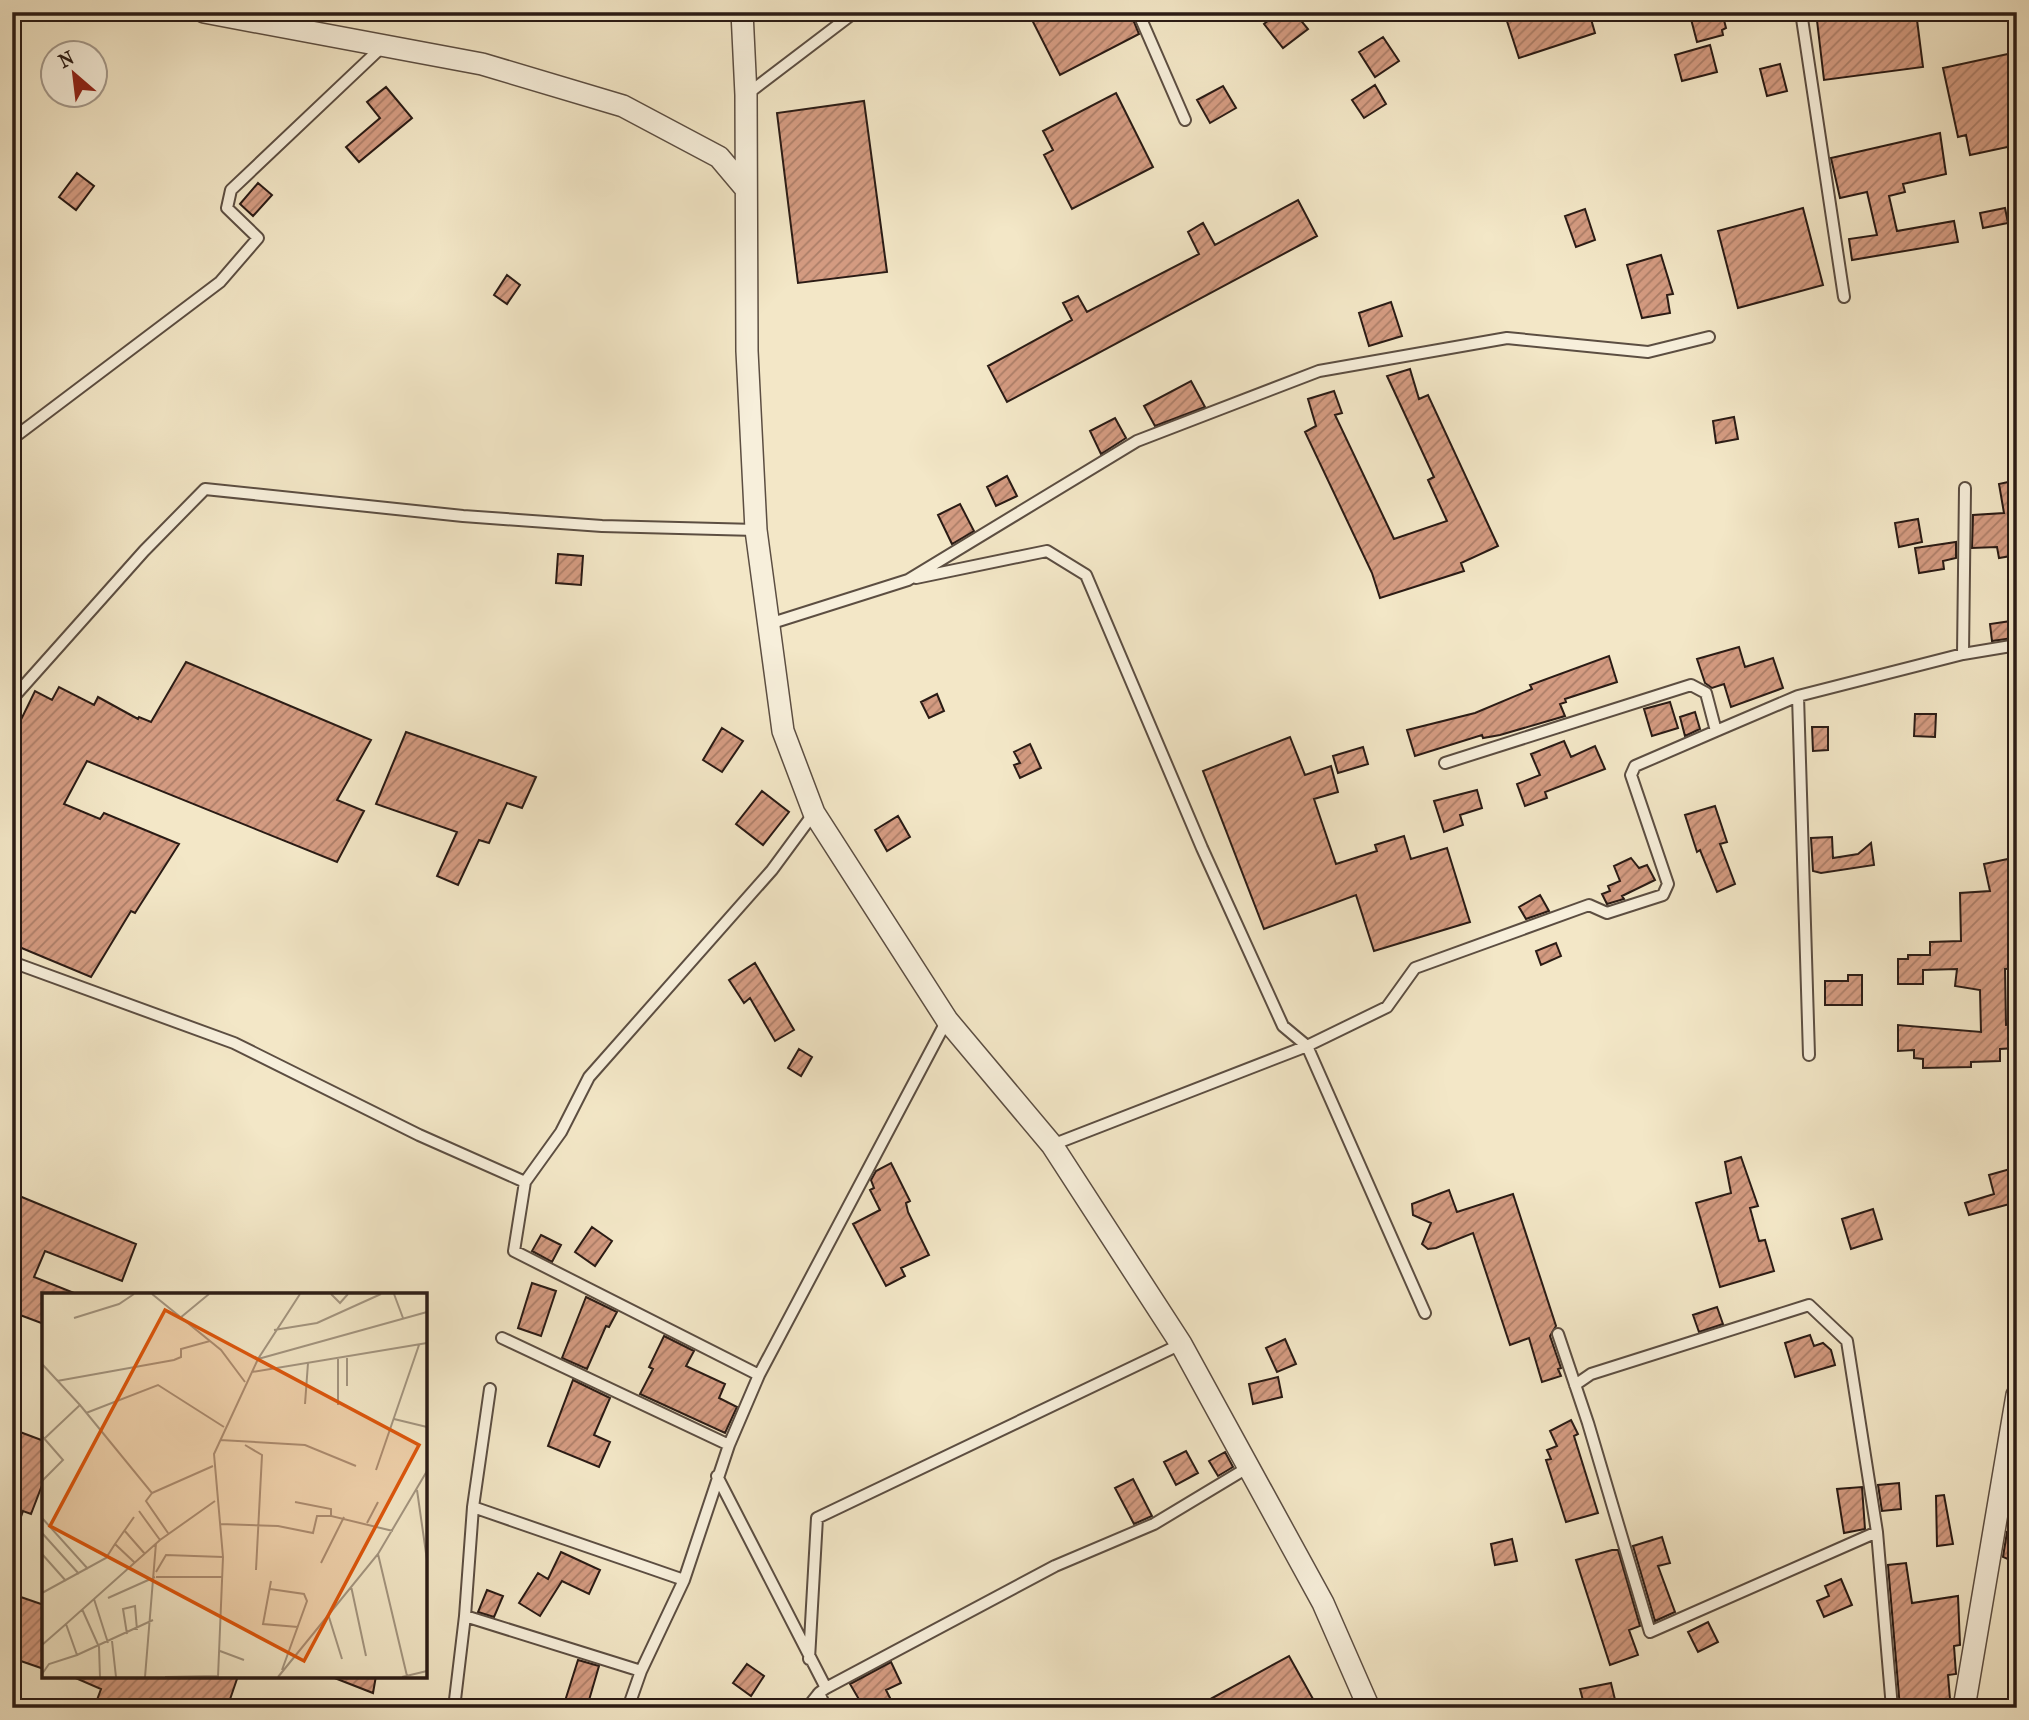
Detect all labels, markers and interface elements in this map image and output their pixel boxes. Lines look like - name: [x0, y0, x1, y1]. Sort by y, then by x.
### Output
- north arrow: [38, 38, 108, 108]
- text: N: [55, 47, 79, 73]
- inset map: [42, 1293, 427, 1678]

